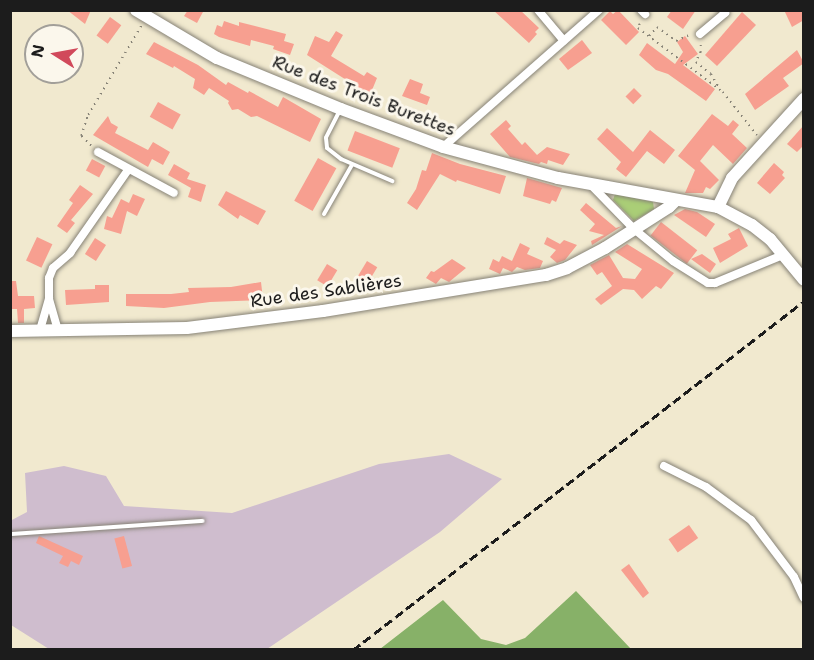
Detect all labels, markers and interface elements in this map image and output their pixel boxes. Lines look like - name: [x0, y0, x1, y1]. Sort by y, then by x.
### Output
- north arrow: [24, 24, 84, 84]
- text: N: [26, 43, 49, 59]
- street label: Rue des Trois Burettes: [269, 51, 459, 141]
- street label: Rue des Sablières: [249, 270, 403, 312]

